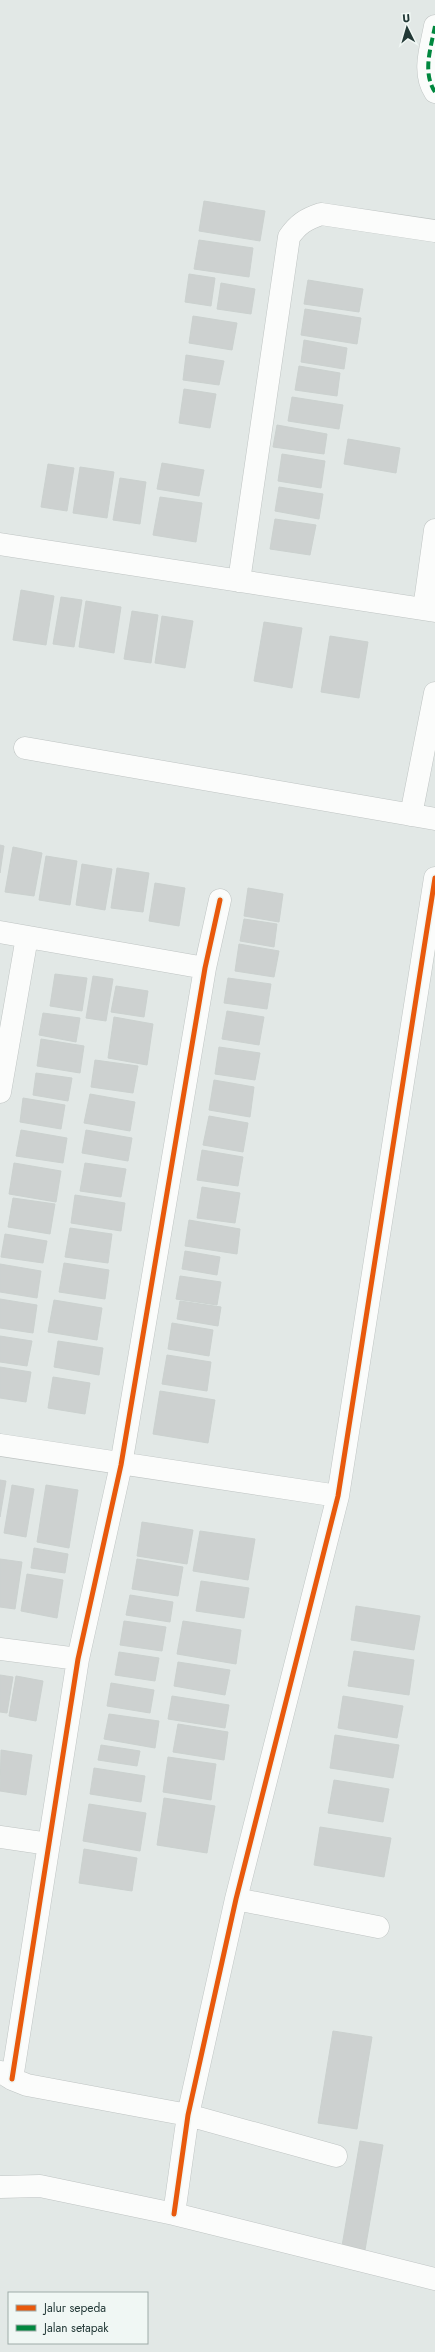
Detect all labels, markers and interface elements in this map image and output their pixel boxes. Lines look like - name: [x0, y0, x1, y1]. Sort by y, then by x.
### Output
- north arrow: [387, 8, 427, 48]
- text: U: [402, 10, 411, 26]
- legend: [8, 2292, 148, 2344]
- text: Jalur sepeda: [42, 2299, 106, 2317]
- text: Jalan setapak: [42, 2319, 109, 2337]

